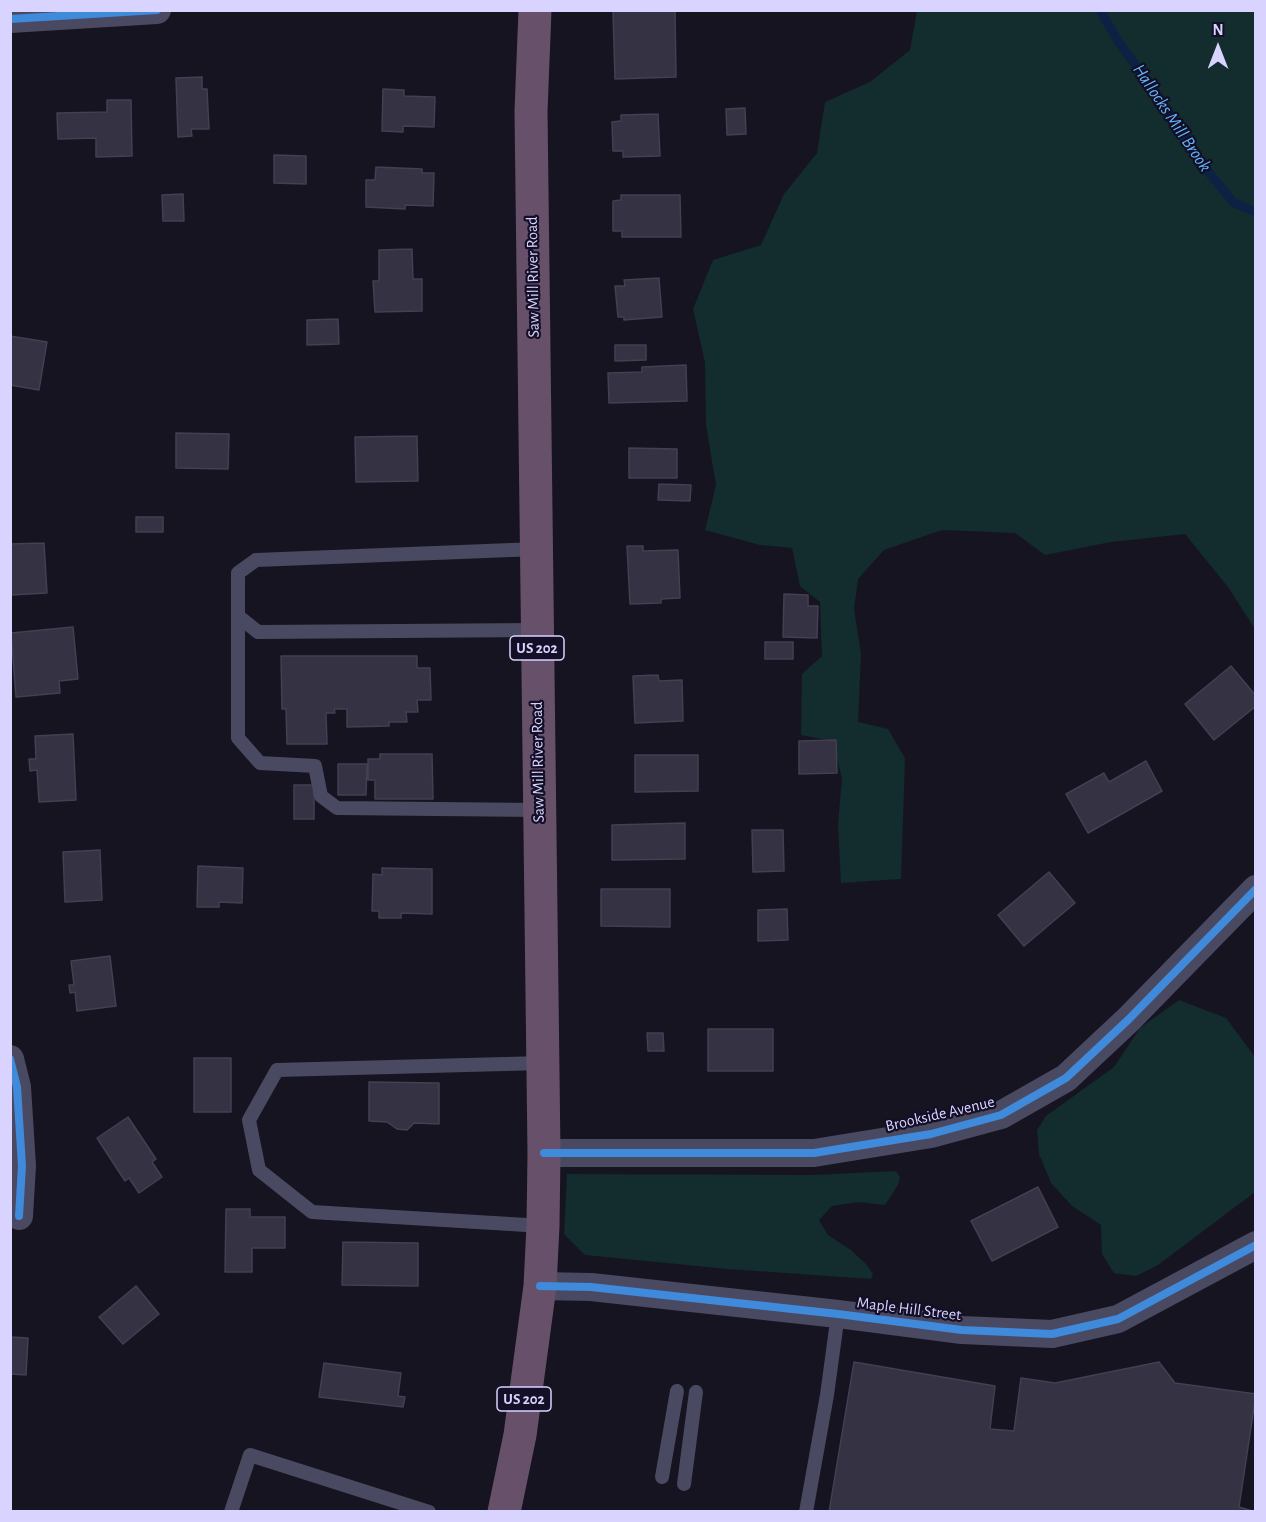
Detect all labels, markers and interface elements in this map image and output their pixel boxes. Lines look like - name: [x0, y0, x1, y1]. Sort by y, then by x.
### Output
- north arrow: [1188, 18, 1248, 78]
- text: N: [1212, 22, 1224, 38]
- water label: Hallocks Mill Brook: [1128, 60, 1216, 176]
- street label: Saw Mill River Road: [522, 216, 544, 338]
- road number: US 202: [510, 636, 564, 660]
- street label: Saw Mill River Road: [527, 701, 549, 823]
- street label: Brookside Avenue: [884, 1092, 996, 1136]
- street label: Maple Hill Street: [856, 1293, 962, 1325]
- road number: US 202: [497, 1387, 551, 1411]

